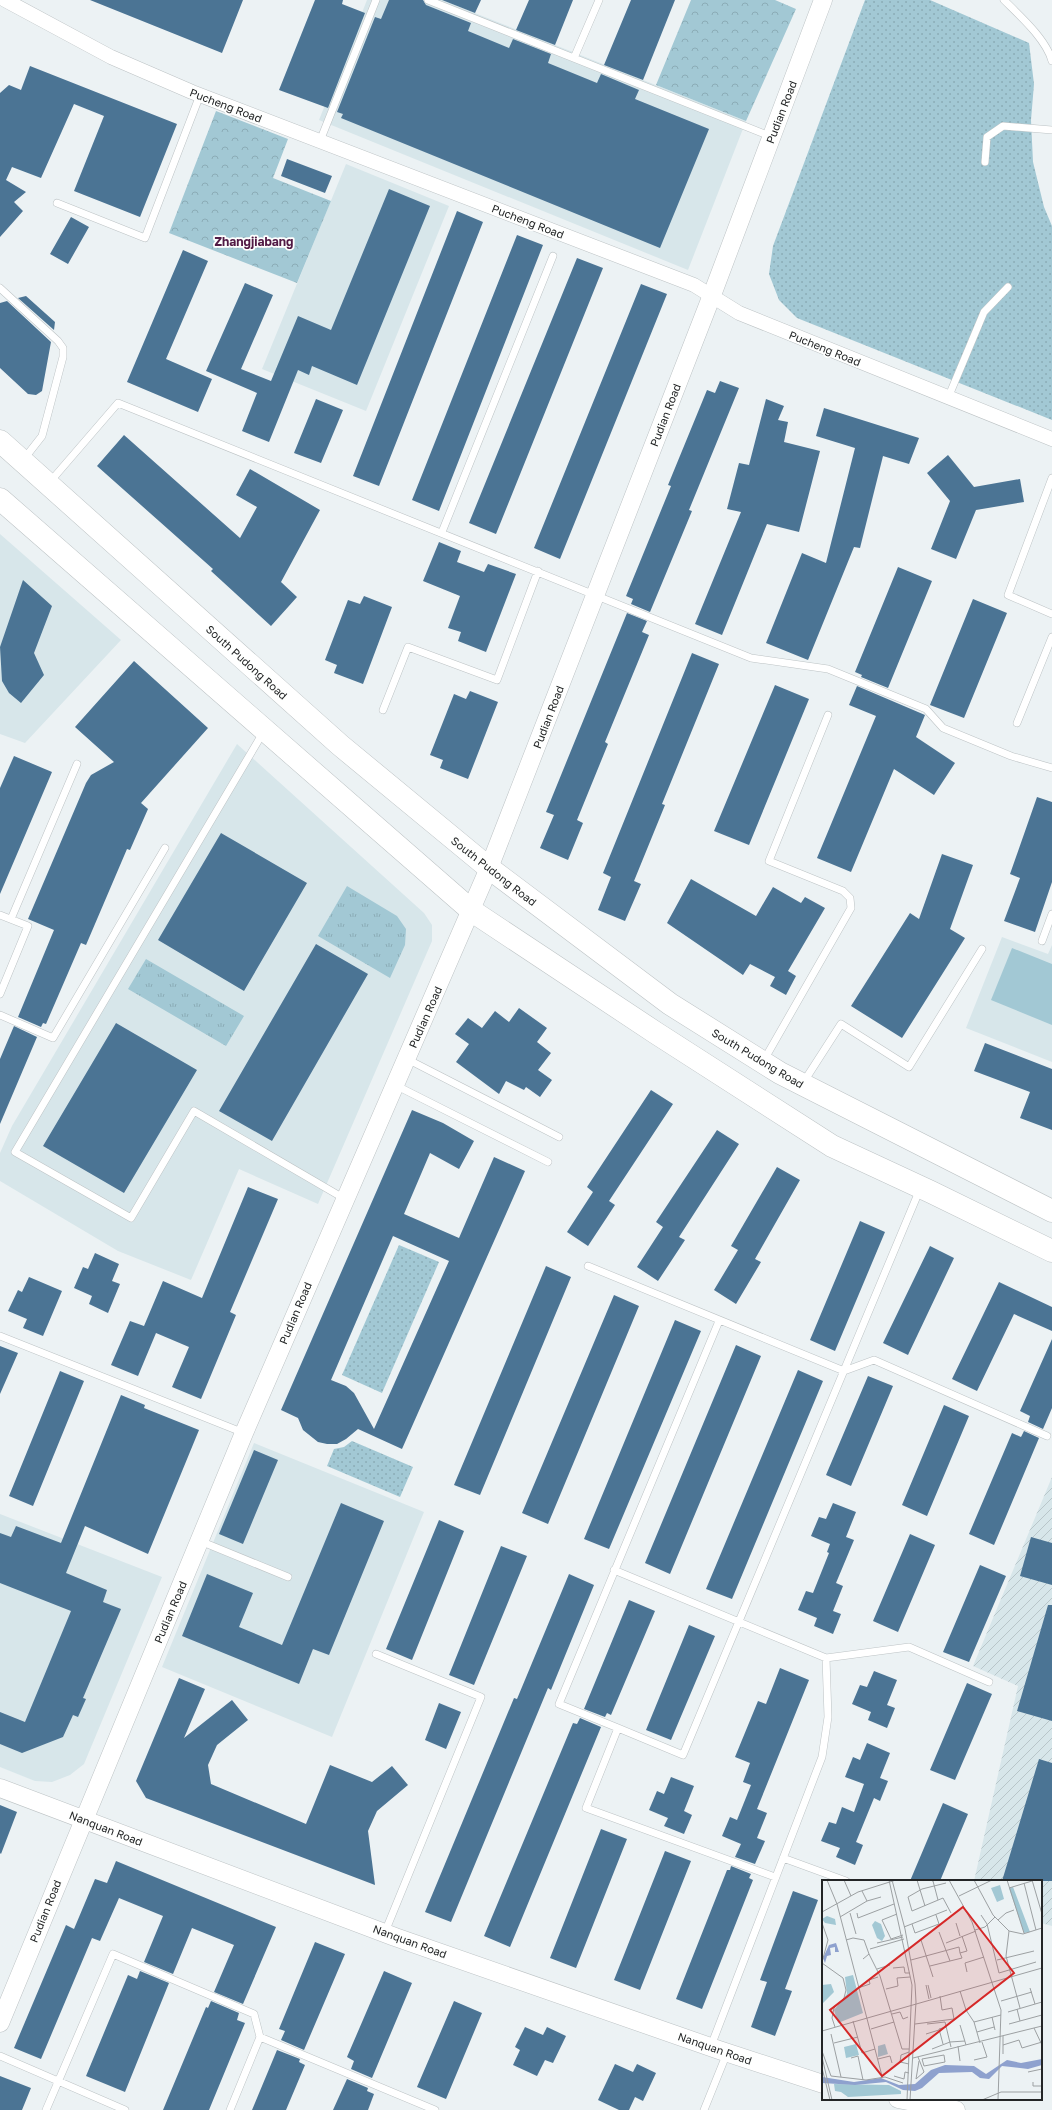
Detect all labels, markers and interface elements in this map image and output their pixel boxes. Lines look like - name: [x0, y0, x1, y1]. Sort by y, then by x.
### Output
- street label: Pudian Road: [763, 79, 799, 145]
- street label: Pucheng Road: [188, 85, 264, 125]
- street label: Pucheng Road: [490, 201, 566, 241]
- district label: Zhangjiabang: [215, 234, 293, 249]
- street label: Pucheng Road: [787, 328, 863, 368]
- street label: Pudian Road: [647, 382, 683, 448]
- street label: South Pudong Road: [204, 622, 290, 702]
- street label: Pudian Road: [530, 684, 566, 750]
- street label: South Pudong Road: [449, 834, 539, 908]
- street label: Pudian Road: [406, 984, 444, 1050]
- street label: South Pudong Road: [710, 1025, 806, 1091]
- street label: Pudian Road: [276, 1280, 314, 1346]
- street label: Pudian Road: [151, 1579, 189, 1645]
- street label: Nanquan Road: [68, 1808, 144, 1848]
- street label: Pudian Road: [27, 1878, 63, 1944]
- inset map: [822, 1880, 1042, 2100]
- street label: Nanquan Road: [371, 1922, 449, 1960]
- street label: Nanquan Road: [676, 2029, 754, 2067]

